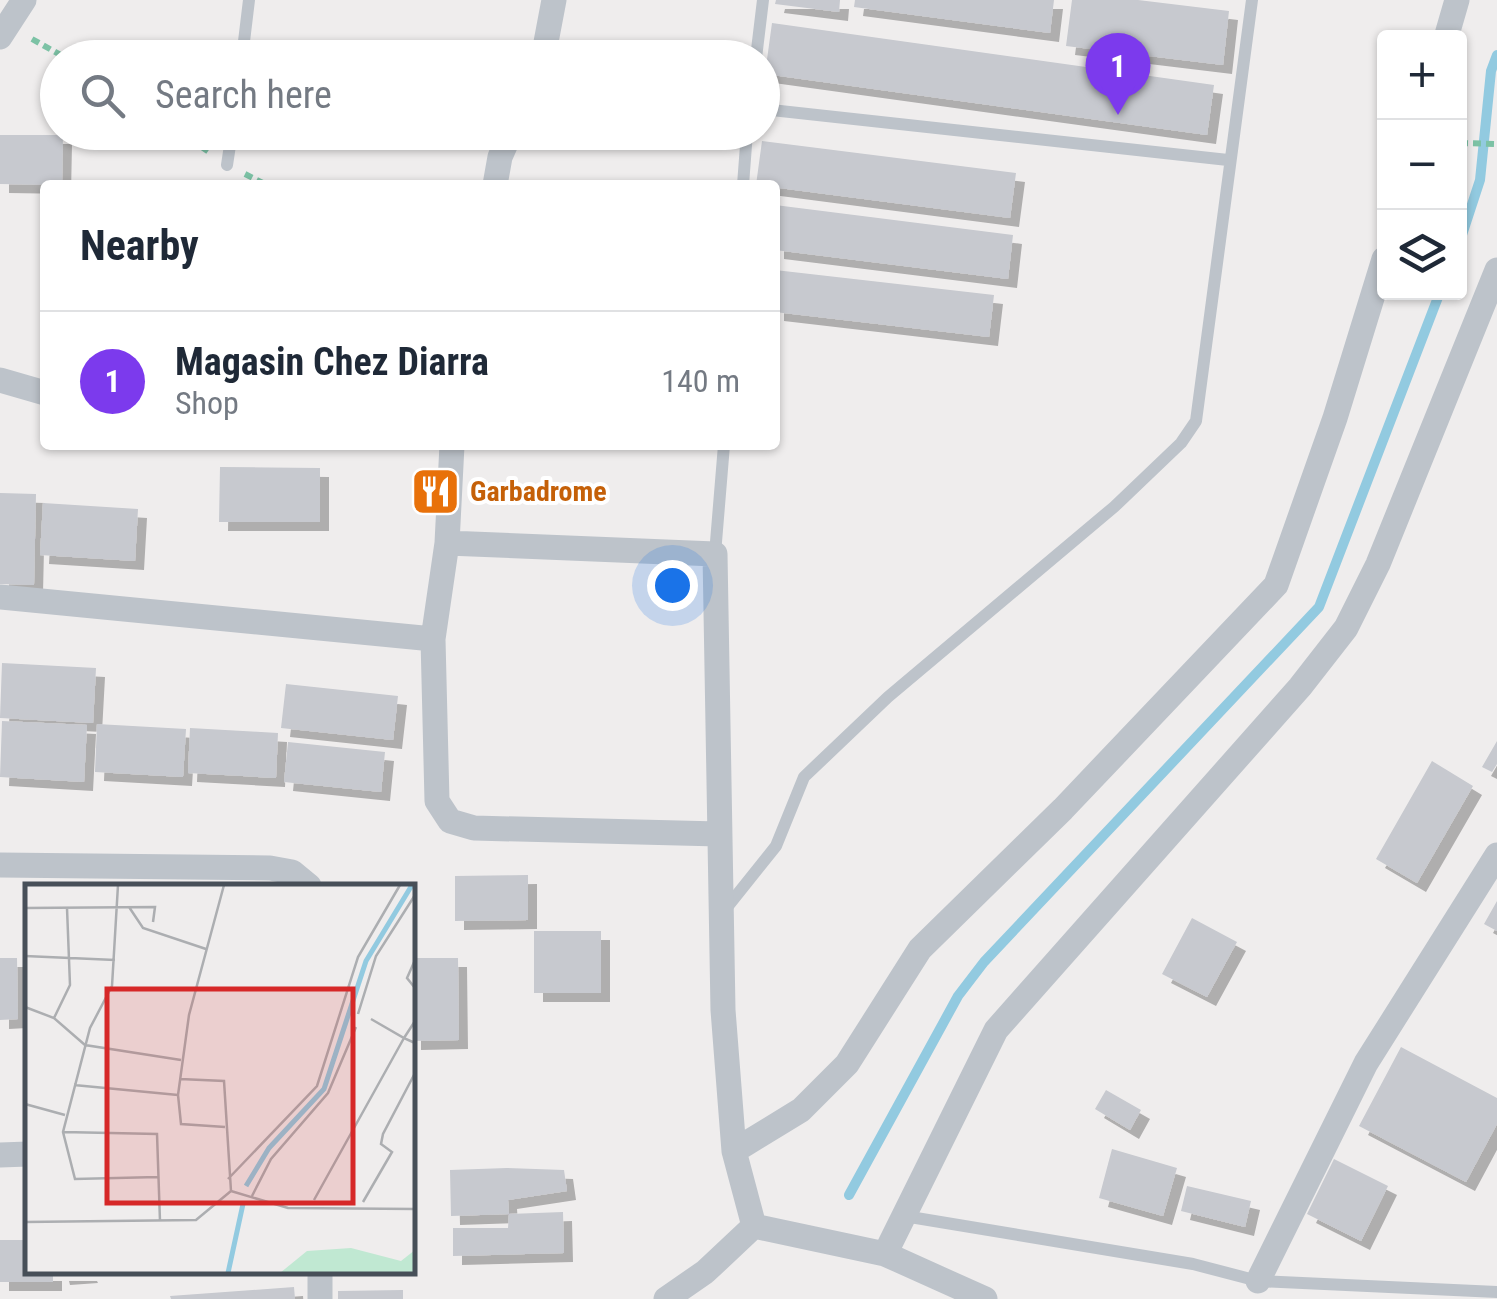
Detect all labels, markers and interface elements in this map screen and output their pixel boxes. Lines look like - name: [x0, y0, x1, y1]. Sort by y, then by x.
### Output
- map controls: [1377, 30, 1467, 300]
- button: +: [1377, 30, 1467, 120]
- pin: 1: [1086, 32, 1150, 115]
- search box: [40, 40, 780, 150]
- icon: search: [75, 68, 130, 123]
- text: Search here: [155, 73, 332, 117]
- button: −: [1377, 120, 1467, 210]
- button: layers: [1377, 210, 1467, 300]
- text: Nearby: [80, 221, 199, 270]
- text: Magasin Chez Diarra: [175, 340, 489, 384]
- text: 1: [104, 362, 121, 400]
- text: 140 m: [661, 362, 740, 400]
- text: Shop: [175, 384, 239, 422]
- restaurant icon: Garbadrome: [409, 465, 461, 517]
- place label: Garbadrome: [470, 475, 607, 508]
- your location: [647, 560, 698, 611]
- inset map: [25, 884, 415, 1274]

